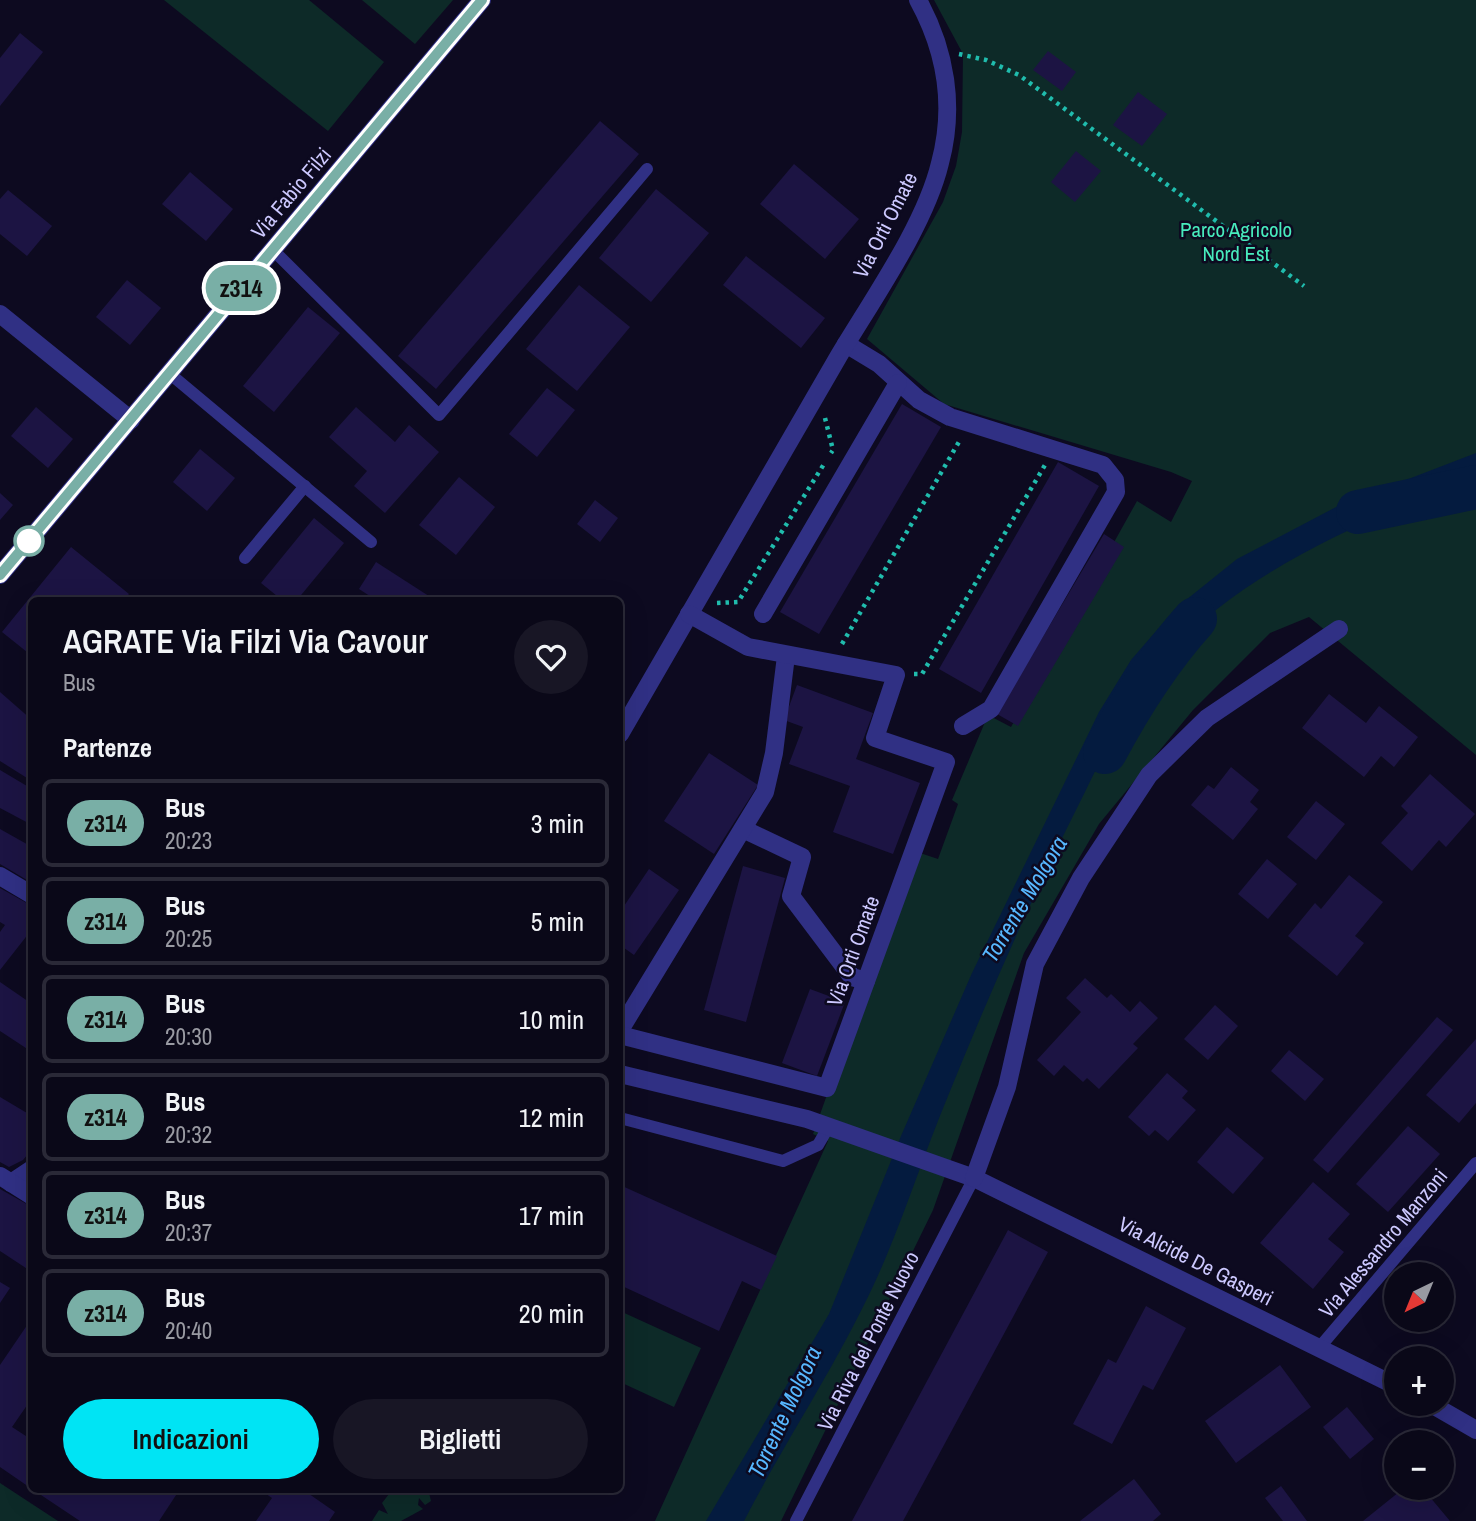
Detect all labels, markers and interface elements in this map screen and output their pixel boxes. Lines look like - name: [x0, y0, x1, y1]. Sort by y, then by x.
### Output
- street label: Via Fabio Filzi: [244, 141, 338, 245]
- street label: Via Orti Omate: [846, 167, 924, 283]
- park label: Parco Agricolo Nord Est: [1180, 215, 1292, 268]
- line badge: z314: [192, 265, 290, 311]
- text: z314: [220, 272, 262, 304]
- unlabelled marker: [14, 526, 44, 556]
- text: AGRATE Via Filzi Via Cavour: [63, 619, 428, 663]
- button: heart: [514, 620, 588, 694]
- text: Bus: [63, 667, 96, 698]
- text: Partenze: [63, 730, 152, 765]
- text: Bus: [165, 790, 205, 825]
- text: 3 min: [531, 806, 584, 841]
- text: z314: [84, 807, 127, 839]
- text: 20:23: [165, 825, 212, 856]
- water label: Torrente Molgora: [974, 830, 1074, 968]
- text: Bus: [165, 888, 205, 923]
- street label: Via Orti Omate: [820, 892, 886, 1010]
- text: 5 min: [531, 904, 584, 939]
- text: z314: [84, 905, 127, 937]
- text: 20:25: [165, 923, 212, 954]
- text: Bus: [165, 986, 205, 1021]
- text: 10 min: [519, 1002, 584, 1037]
- text: z314: [84, 1003, 127, 1035]
- text: 20:30: [165, 1021, 212, 1052]
- text: Bus: [165, 1084, 205, 1119]
- text: 12 min: [519, 1100, 584, 1135]
- text: z314: [84, 1101, 127, 1133]
- text: 20:32: [165, 1119, 212, 1150]
- street label: Via Alessandro Manzoni: [1312, 1162, 1454, 1324]
- text: Bus: [165, 1182, 205, 1217]
- text: 17 min: [519, 1198, 584, 1233]
- text: z314: [84, 1199, 127, 1231]
- street label: Via Alcide De Gasperi: [1114, 1209, 1278, 1313]
- text: 20:37: [165, 1217, 212, 1248]
- street label: Via Riva del Ponte Nuovo: [810, 1246, 926, 1436]
- north arrow: [1384, 1262, 1454, 1332]
- map controls: [1384, 1262, 1454, 1500]
- text: Bus: [165, 1280, 205, 1315]
- text: 20 min: [519, 1296, 584, 1331]
- text: z314: [84, 1297, 127, 1329]
- text: 20:40: [165, 1315, 212, 1346]
- water label: Torrente Molgora: [740, 1341, 828, 1483]
- button: +: [1384, 1346, 1454, 1416]
- button: Indicazioni: [63, 1399, 319, 1479]
- button: Biglietti: [333, 1399, 588, 1479]
- button: −: [1384, 1430, 1454, 1500]

